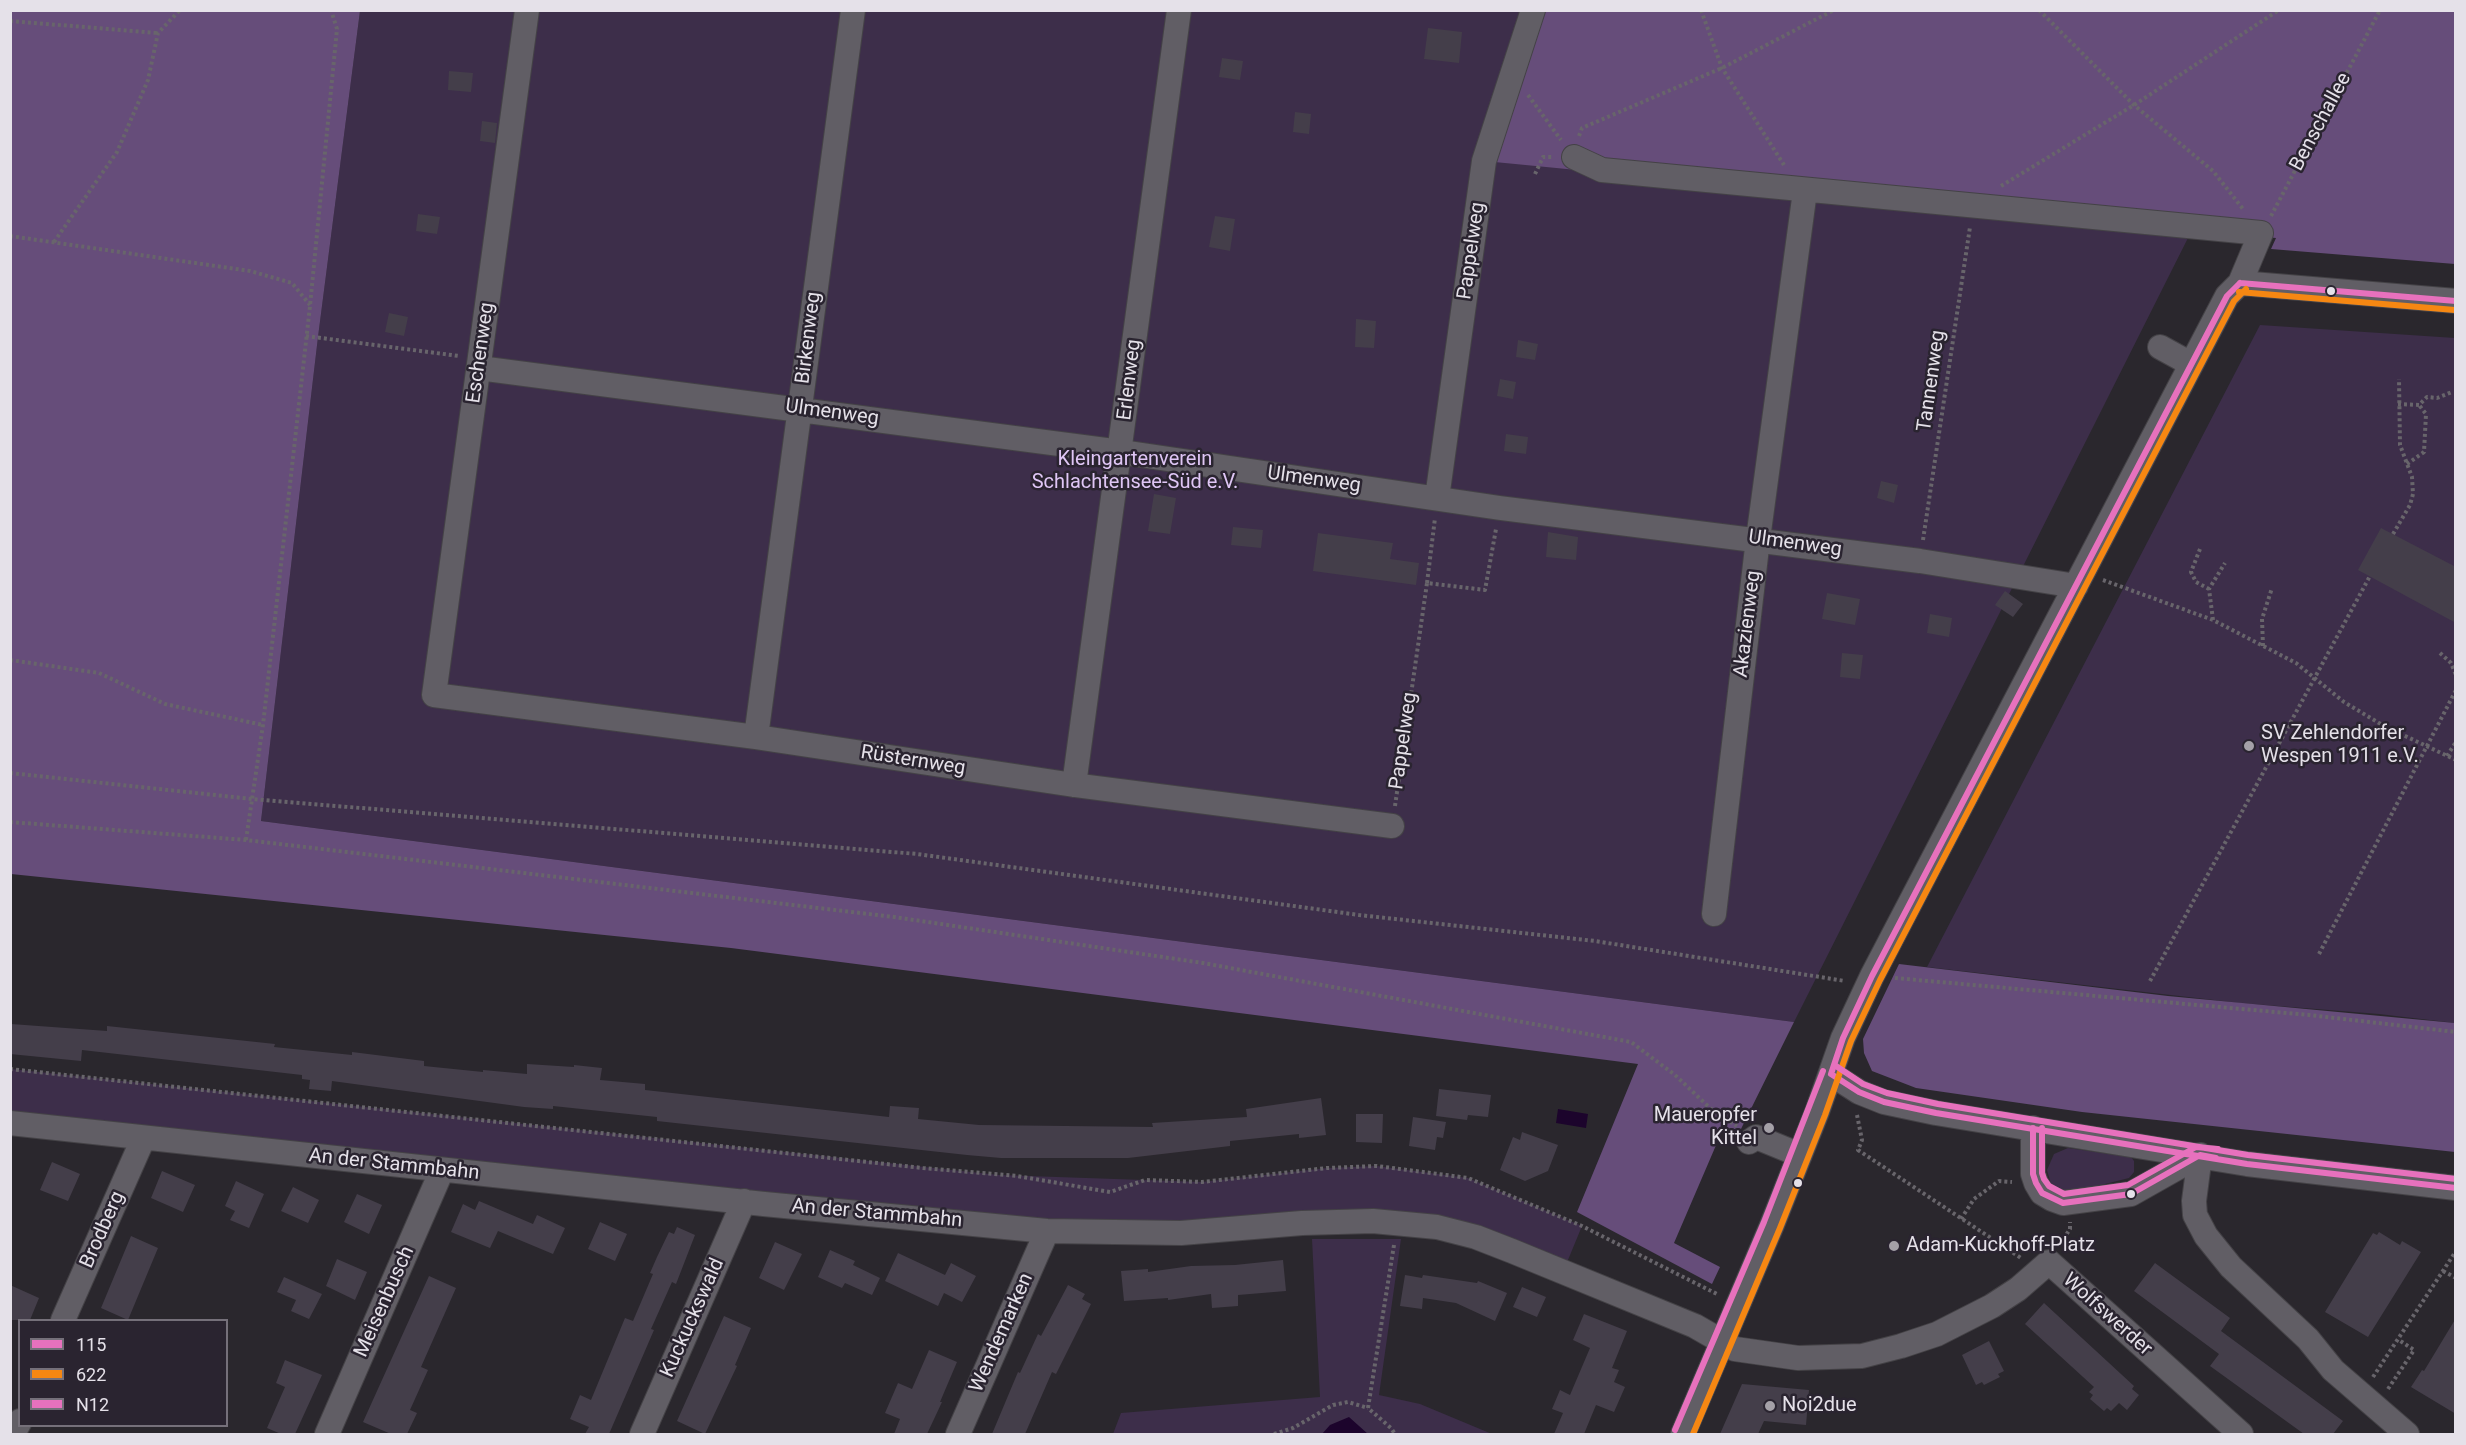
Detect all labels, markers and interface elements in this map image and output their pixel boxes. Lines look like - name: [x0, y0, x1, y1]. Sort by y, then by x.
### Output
- street label: Benschallee: [2285, 69, 2357, 175]
- street label: Pappelweg: [1453, 201, 1491, 301]
- unlabelled marker: [2325, 285, 2337, 297]
- street label: Birkenweg: [791, 291, 827, 385]
- street label: Eschenweg: [462, 301, 500, 405]
- street label: Tannenweg: [1913, 329, 1951, 433]
- street label: Erlenweg: [1113, 338, 1147, 422]
- street label: Ulmenweg: [784, 395, 880, 431]
- park label: Kleingartenverein Schlachtensee-Süd e.V.: [1032, 448, 1238, 495]
- street label: Ulmenweg: [1266, 462, 1362, 498]
- street label: Ulmenweg: [1747, 526, 1843, 562]
- street label: Akazienweg: [1730, 569, 1766, 679]
- street label: Pappelweg: [1385, 691, 1423, 791]
- place label: SV Zehlendorfer Wespen 1911 e.V.: [2261, 722, 2419, 769]
- marker: SV Zehlendorfer Wespen 1911 e.V.: [2242, 739, 2256, 753]
- street label: Rüsternweg: [859, 741, 967, 781]
- place label: Maueropfer Kittel: [1654, 1104, 1757, 1151]
- marker: Maueropfer Kittel: [1762, 1121, 1776, 1135]
- street label: An der Stammbahn: [308, 1144, 480, 1186]
- unlabelled marker: [1792, 1177, 1804, 1189]
- street label: Brodberg: [75, 1188, 131, 1272]
- unlabelled marker: [2125, 1188, 2137, 1200]
- street label: An der Stammbahn: [791, 1195, 963, 1233]
- place label: Adam-Kuckhoff-Platz: [1906, 1234, 2095, 1258]
- marker: Adam-Kuckhoff-Platz: [1887, 1239, 1901, 1253]
- street label: Meisenbusch: [350, 1243, 420, 1361]
- street label: Kuckuckswald: [656, 1255, 730, 1381]
- street label: Wolfswerder: [2057, 1269, 2157, 1361]
- street label: Wendemarken: [965, 1270, 1039, 1396]
- legend: [18, 1319, 228, 1427]
- text: 115: [76, 1334, 106, 1355]
- text: 622: [76, 1364, 106, 1385]
- text: N12: [76, 1394, 109, 1415]
- place label: Noi2due: [1782, 1394, 1857, 1418]
- marker: Noi2due: [1763, 1399, 1777, 1413]

